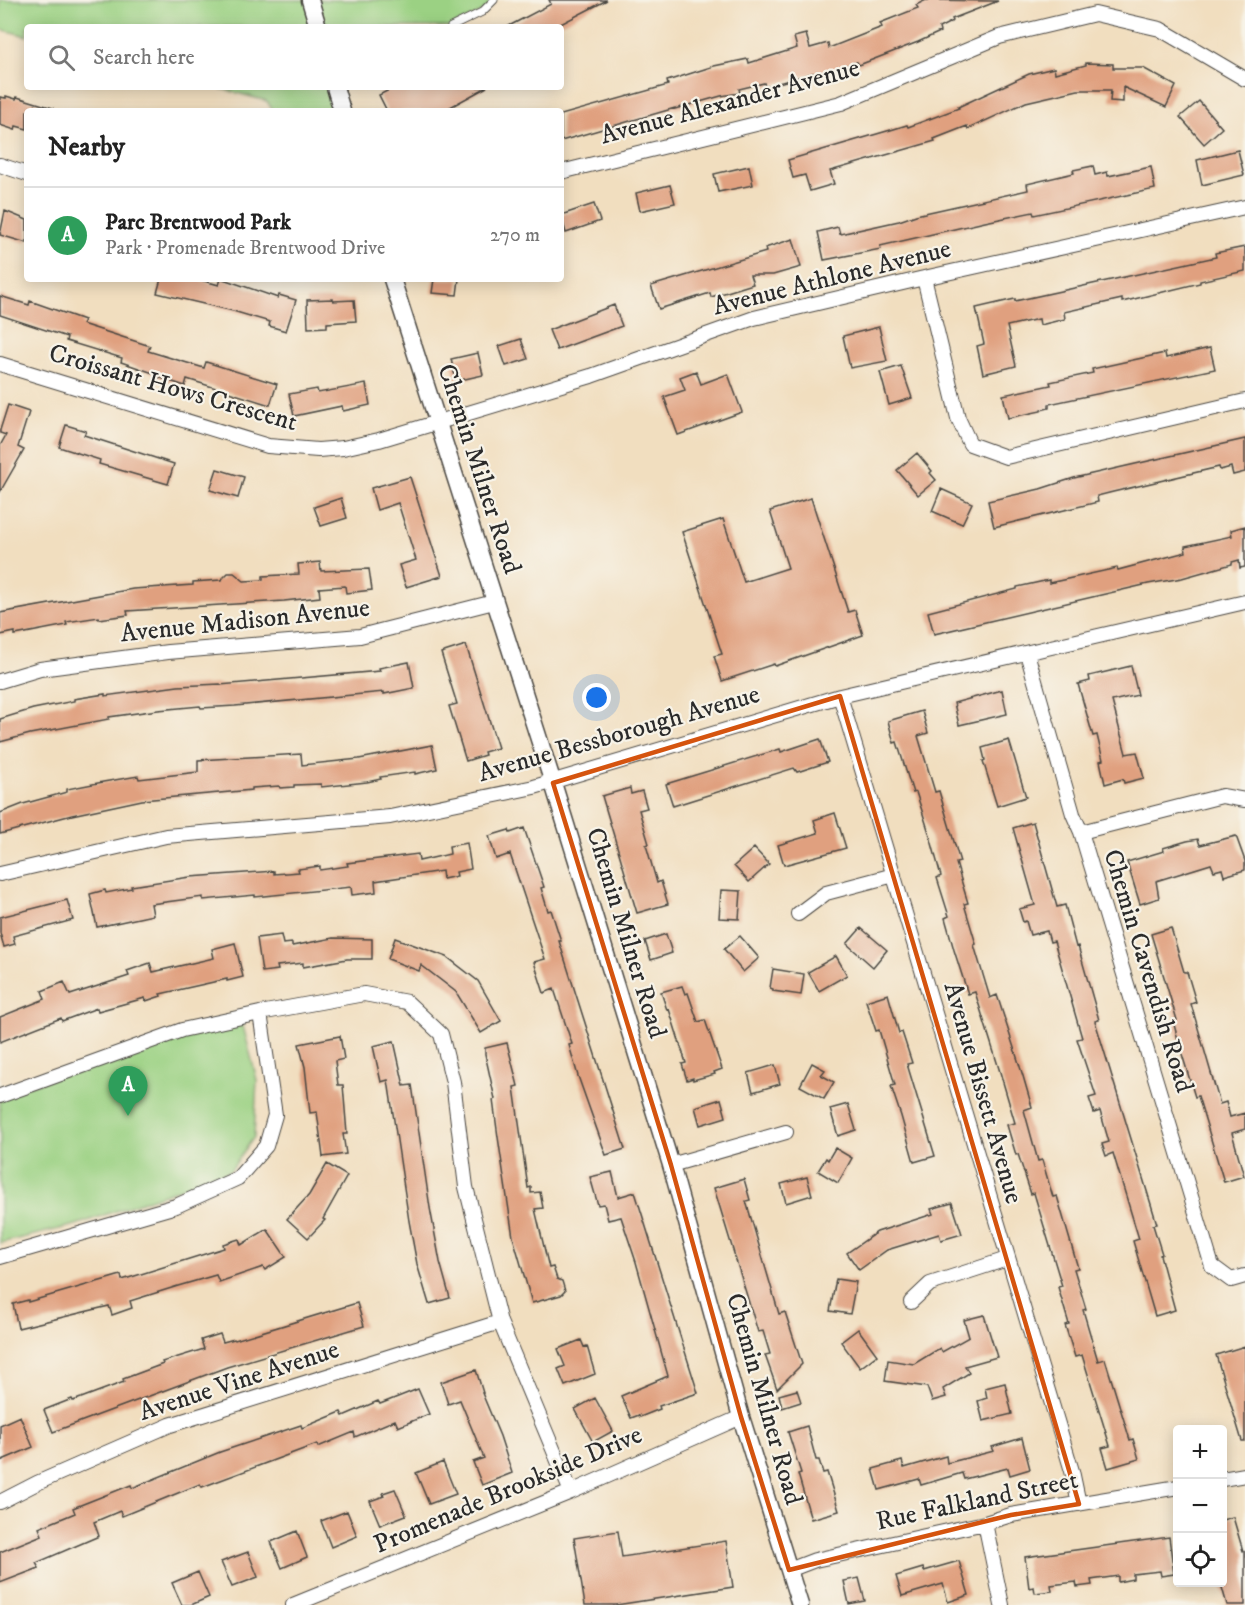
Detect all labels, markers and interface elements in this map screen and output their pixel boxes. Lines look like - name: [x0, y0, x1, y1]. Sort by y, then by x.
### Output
- search box: [24, 24, 564, 90]
- icon: search: [45, 41, 78, 74]
- text: Search here: [93, 44, 195, 71]
- street label: Avenue Alexander Avenue: [597, 52, 863, 152]
- text: Nearby: [48, 131, 125, 164]
- text: Parc Brentwood Park: [105, 209, 291, 236]
- text: A: [61, 223, 74, 248]
- text: 270 m: [490, 223, 540, 248]
- street label: Avenue Athlone Avenue: [710, 232, 954, 324]
- text: Park · Promenade Brentwood Drive: [105, 236, 385, 261]
- street label: Croissant Hows Crescent: [45, 337, 301, 439]
- street label: Chemin Milner Road: [430, 360, 528, 578]
- street label: Avenue Madison Avenue: [119, 591, 371, 651]
- street label: Avenue Bessborough Avenue: [474, 678, 764, 790]
- your location: [582, 683, 611, 712]
- street label: Chemin Milner Road: [578, 824, 674, 1042]
- street label: Chemin Cavendish Road: [1095, 846, 1201, 1096]
- street label: Avenue Bissett Avenue: [936, 978, 1030, 1208]
- pin: A: [108, 1066, 148, 1116]
- street label: Chemin Milner Road: [718, 1289, 810, 1509]
- street label: Avenue Vine Avenue: [135, 1333, 343, 1429]
- street label: Promenade Brookside Drive: [369, 1419, 647, 1561]
- map controls: [1173, 1425, 1227, 1587]
- button: +: [1173, 1425, 1227, 1479]
- street label: Rue Falkland Street: [873, 1463, 1081, 1539]
- button: −: [1173, 1479, 1227, 1533]
- button: locate: [1173, 1533, 1227, 1587]

